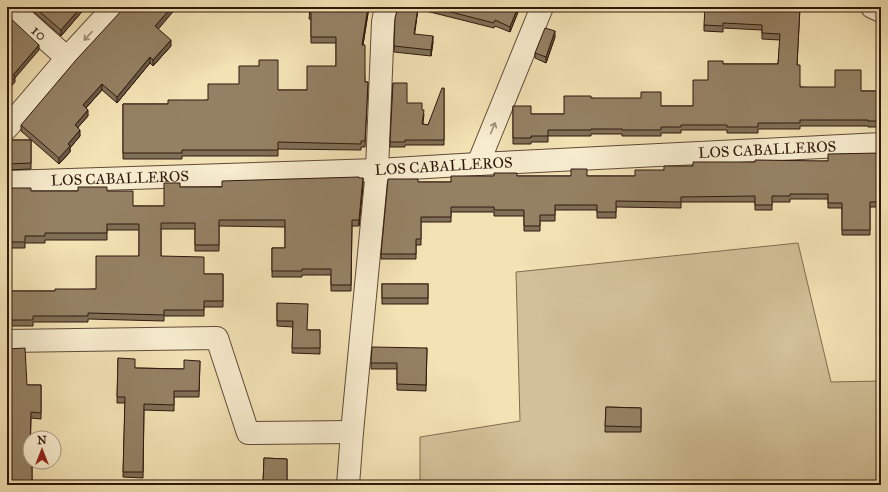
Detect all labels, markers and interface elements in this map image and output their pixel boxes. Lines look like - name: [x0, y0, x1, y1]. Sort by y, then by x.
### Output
- street label: 10: [28, 21, 51, 45]
- one-way arrow: [84, 30, 93, 40]
- one-way arrow: [490, 122, 497, 134]
- street label: LOS CABALLEROS: [698, 137, 837, 162]
- street label: LOS CABALLEROS: [374, 153, 513, 179]
- street label: LOS CABALLEROS: [51, 167, 189, 190]
- north arrow: [22, 430, 62, 470]
- text: N: [37, 434, 47, 447]

